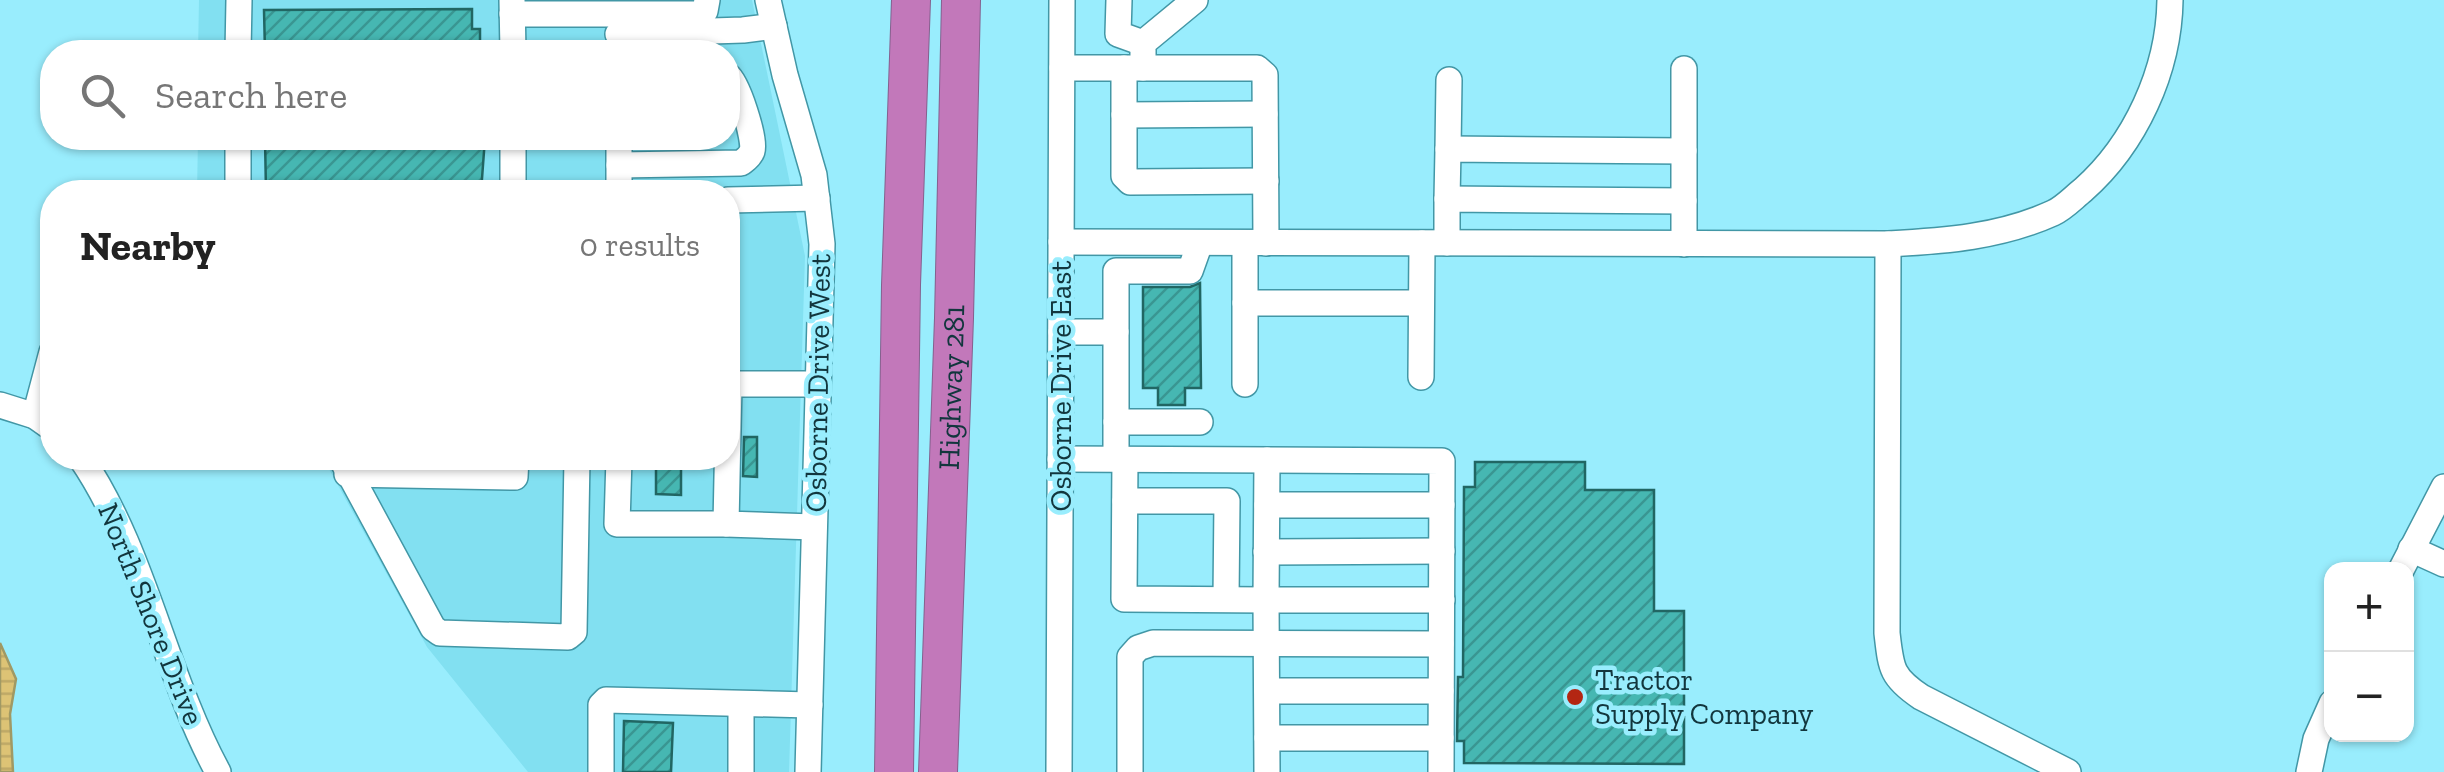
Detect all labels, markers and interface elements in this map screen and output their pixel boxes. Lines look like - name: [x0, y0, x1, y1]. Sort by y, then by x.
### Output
- search box: [40, 40, 740, 150]
- icon: search: [75, 68, 130, 123]
- text: Search here: [155, 72, 347, 118]
- text: Nearby: [80, 220, 216, 271]
- text: 0 results: [579, 226, 700, 264]
- street label: Osborne Drive West: [798, 253, 838, 513]
- street label: Osborne Drive East: [1043, 261, 1079, 511]
- street label: Highway 281: [931, 304, 972, 470]
- street label: North Shore Drive: [90, 498, 212, 730]
- map controls: [2324, 562, 2414, 742]
- button: +: [2324, 562, 2414, 652]
- button: −: [2324, 652, 2414, 742]
- place label: Tractor Supply Company: [1595, 662, 1814, 732]
- marker: Tractor Supply Company: [1564, 686, 1586, 708]

